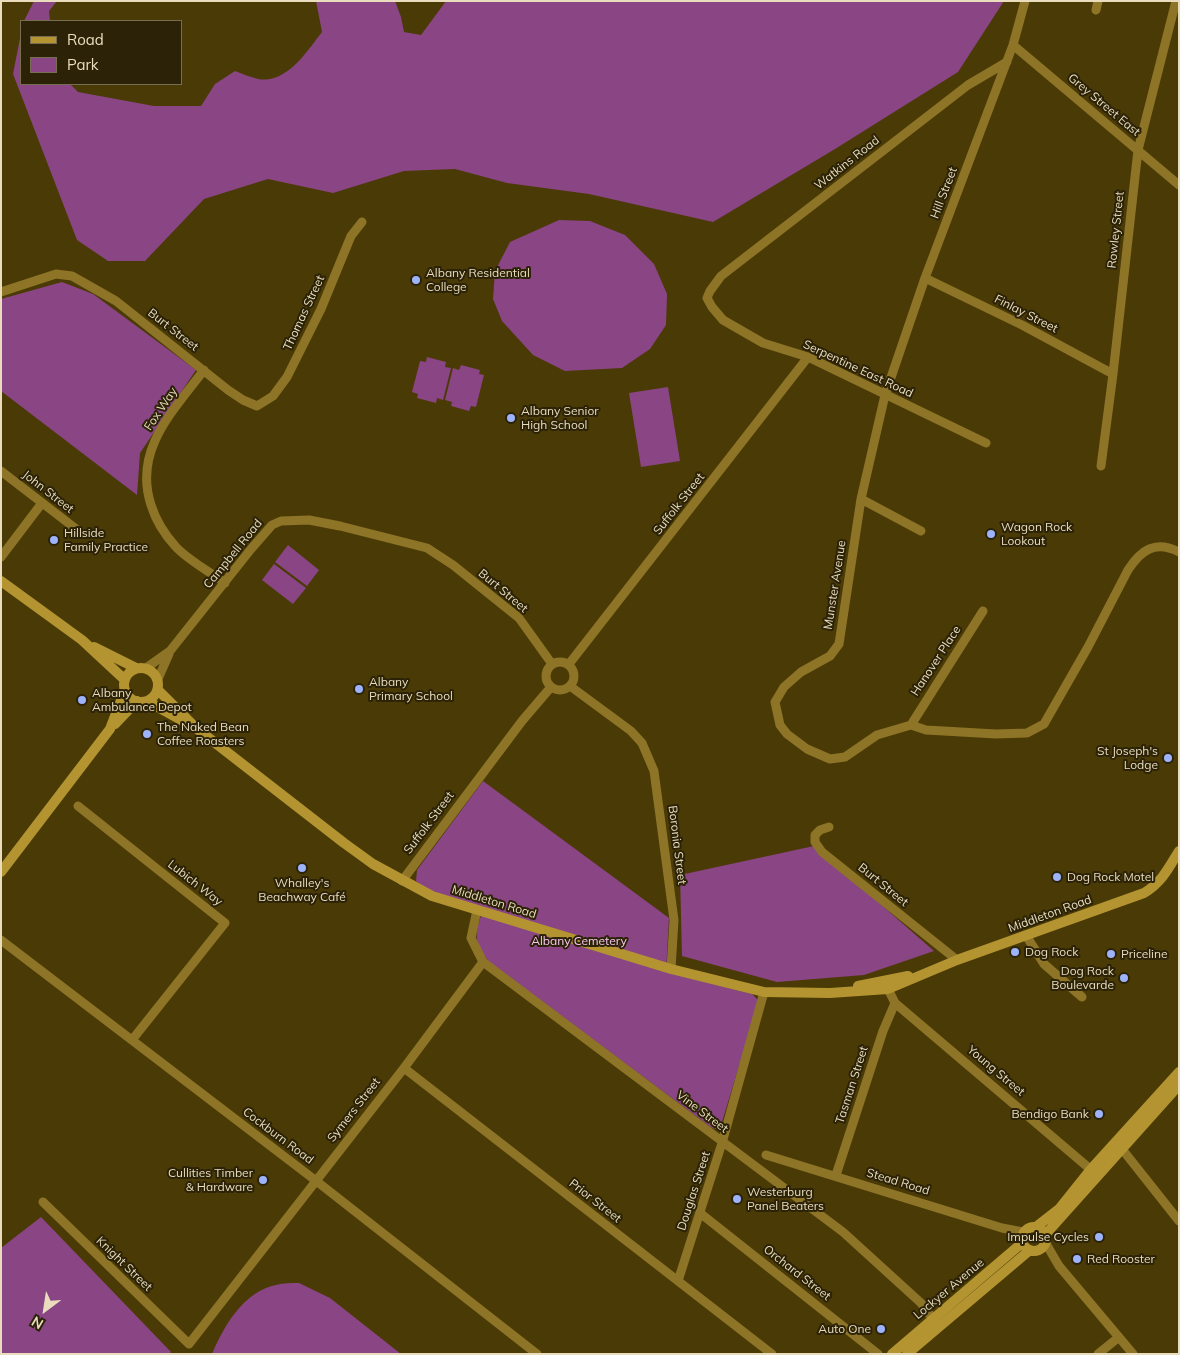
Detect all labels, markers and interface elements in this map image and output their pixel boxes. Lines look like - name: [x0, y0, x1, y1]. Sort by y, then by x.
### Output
- legend: [20, 20, 182, 85]
- text: Road: [67, 30, 104, 49]
- text: Park: [67, 55, 99, 74]
- street label: Grey Street East: [1065, 71, 1143, 139]
- street label: Watkins Road: [812, 133, 882, 193]
- street label: Hill Street: [928, 165, 960, 221]
- street label: Rowley Street: [1105, 191, 1127, 269]
- place label: Albany Residential College: [426, 266, 530, 294]
- street label: Thomas Street: [280, 273, 328, 353]
- marker: Albany Residential College: [410, 274, 422, 286]
- street label: Finlay Street: [992, 292, 1060, 336]
- street label: Burt Street: [145, 306, 201, 354]
- street label: Serpentine East Road: [801, 337, 915, 401]
- street label: Fox Way: [141, 385, 181, 433]
- place label: Albany Senior High School: [521, 404, 599, 432]
- marker: Albany Senior High School: [505, 412, 517, 424]
- street label: John Street: [19, 467, 77, 517]
- street label: Suffolk Street: [650, 470, 708, 538]
- street label: Campbell Road: [201, 516, 265, 592]
- place label: Wagon Rock Lookout: [1001, 520, 1072, 548]
- place label: Hillside Family Practice: [64, 526, 148, 554]
- marker: Wagon Rock Lookout: [985, 528, 997, 540]
- marker: Hillside Family Practice: [48, 534, 60, 546]
- street label: Munster Avenue: [821, 539, 849, 631]
- street label: Burt Street: [475, 566, 531, 616]
- street label: Hanover Place: [908, 623, 964, 699]
- place label: Albany Primary School: [369, 675, 453, 703]
- marker: Albany Primary School: [353, 683, 365, 695]
- place label: Albany Ambulance Depot: [92, 686, 192, 714]
- marker: Albany Ambulance Depot: [76, 694, 88, 706]
- place label: The Naked Bean Coffee Roasters: [157, 720, 249, 748]
- marker: The Naked Bean Coffee Roasters: [141, 728, 153, 740]
- place label: St Joseph's Lodge: [1097, 744, 1158, 772]
- marker: St Joseph's Lodge: [1162, 752, 1174, 764]
- street label: Suffolk Street: [401, 789, 457, 857]
- street label: Boronia Street: [665, 805, 689, 885]
- street label: Lubich Way: [165, 857, 225, 909]
- street label: Burt Street: [855, 860, 911, 910]
- marker: Whalley's Beachway Café: [296, 862, 308, 874]
- place label: Dog Rock Motel: [1067, 870, 1154, 884]
- marker: Dog Rock Motel: [1051, 871, 1063, 883]
- place label: Whalley's Beachway Café: [258, 876, 346, 904]
- street label: Middleton Road: [450, 882, 538, 922]
- street label: Middleton Road: [1006, 892, 1094, 936]
- park label: Albany Cemetery: [531, 934, 627, 948]
- place label: Dog Rock: [1025, 945, 1078, 959]
- marker: Dog Rock: [1009, 946, 1021, 958]
- place label: Priceline: [1121, 947, 1168, 961]
- marker: Priceline: [1105, 948, 1117, 960]
- place label: Dog Rock Boulevarde: [1051, 964, 1114, 992]
- marker: Dog Rock Boulevarde: [1118, 972, 1130, 984]
- street label: Young Street: [964, 1043, 1028, 1099]
- street label: Tasman Street: [833, 1044, 871, 1126]
- street label: Symers Street: [325, 1075, 383, 1145]
- street label: Vine Street: [673, 1088, 731, 1136]
- street label: Cockburn Road: [240, 1105, 316, 1167]
- place label: Bendigo Bank: [1011, 1107, 1089, 1121]
- marker: Bendigo Bank: [1093, 1108, 1105, 1120]
- street label: Douglas Street: [674, 1150, 714, 1232]
- place label: Cullities Timber & Hardware: [168, 1166, 253, 1194]
- street label: Stead Road: [865, 1166, 931, 1198]
- marker: Cullities Timber & Hardware: [257, 1174, 269, 1186]
- street label: Prior Street: [566, 1176, 624, 1226]
- place label: Westerburg Panel Beaters: [747, 1185, 824, 1213]
- marker: Westerburg Panel Beaters: [731, 1193, 743, 1205]
- place label: Impulse Cycles: [1007, 1230, 1089, 1244]
- marker: Impulse Cycles: [1093, 1231, 1105, 1243]
- street label: Knight Street: [93, 1234, 155, 1294]
- street label: Orchard Street: [760, 1242, 834, 1304]
- place label: Red Rooster: [1087, 1252, 1155, 1266]
- marker: Red Rooster: [1071, 1253, 1083, 1265]
- street label: Lockyer Avenue: [911, 1255, 987, 1323]
- north arrow: [20, 1285, 70, 1335]
- text: N: [28, 1312, 46, 1333]
- place label: Auto One: [818, 1322, 871, 1336]
- marker: Auto One: [875, 1323, 887, 1335]

